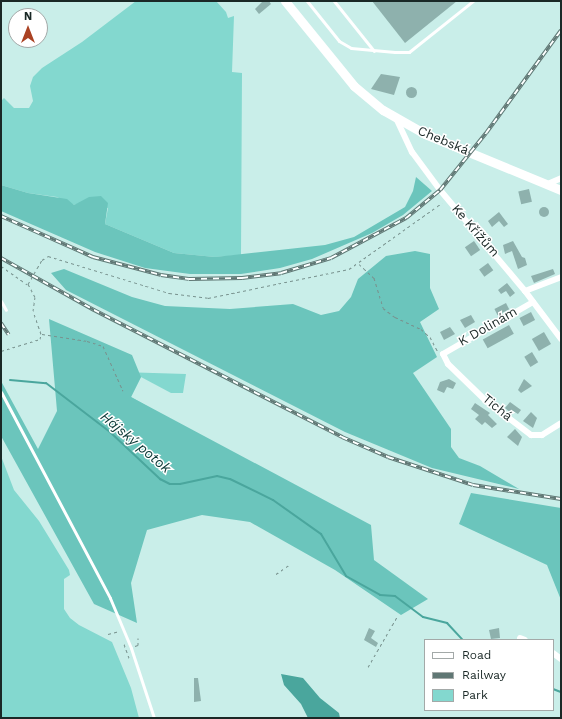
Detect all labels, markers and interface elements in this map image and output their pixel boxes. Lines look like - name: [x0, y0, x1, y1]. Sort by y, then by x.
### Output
- north arrow: [8, 8, 48, 48]
- text: N: [24, 10, 32, 23]
- street label: Chebská: [415, 123, 471, 159]
- street label: Ke Křížům: [448, 202, 502, 260]
- street label: K Dolinám: [456, 304, 520, 350]
- street label: Tichá: [479, 391, 515, 425]
- water label: Hájský potok: [97, 408, 175, 476]
- legend: [424, 639, 554, 711]
- text: Road: [462, 648, 491, 662]
- text: Railway: [462, 668, 506, 682]
- text: Park: [462, 688, 488, 702]

